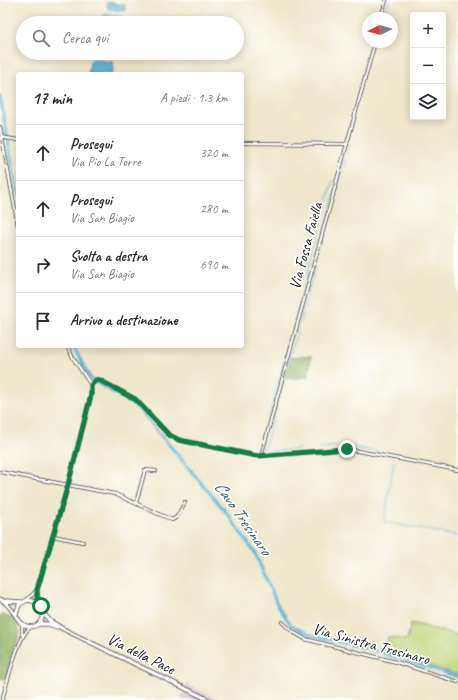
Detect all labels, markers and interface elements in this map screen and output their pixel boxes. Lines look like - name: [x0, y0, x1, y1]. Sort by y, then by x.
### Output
- north arrow: [362, 12, 398, 48]
- map controls: [410, 12, 446, 120]
- button: +: [410, 12, 446, 48]
- search box: [16, 16, 244, 60]
- icon: search: [30, 27, 52, 49]
- text: Cerca qui: [62, 29, 108, 48]
- button: −: [410, 48, 446, 84]
- button: layers: [410, 84, 446, 120]
- text: 17 min: [32, 88, 72, 109]
- text: A piedi · 1.3 km: [160, 90, 228, 106]
- text: Prosegui: [70, 135, 112, 154]
- icon: ahead: [32, 142, 54, 164]
- text: 320 m: [200, 145, 228, 161]
- text: Via Pio La Torre: [70, 154, 140, 170]
- text: Prosegui: [70, 191, 112, 210]
- icon: ahead: [32, 198, 54, 220]
- street label: Via Fossa Faiella: [285, 199, 328, 292]
- text: 280 m: [200, 201, 228, 217]
- text: Via San Biagio: [70, 210, 134, 226]
- text: Svolta a destra: [70, 247, 147, 266]
- icon: right: [32, 254, 54, 276]
- text: 690 m: [200, 257, 228, 273]
- text: Via San Biagio: [70, 266, 134, 282]
- icon: arrive: [32, 310, 54, 332]
- text: Arrivo a destinazione: [70, 311, 178, 330]
- route end: [338, 440, 356, 458]
- water label: Cavo Tresinaro: [210, 477, 277, 560]
- route start: [32, 597, 50, 615]
- street label: Via Sinistra Tresinaro: [311, 619, 433, 670]
- street label: Via della Pace: [104, 629, 180, 680]

